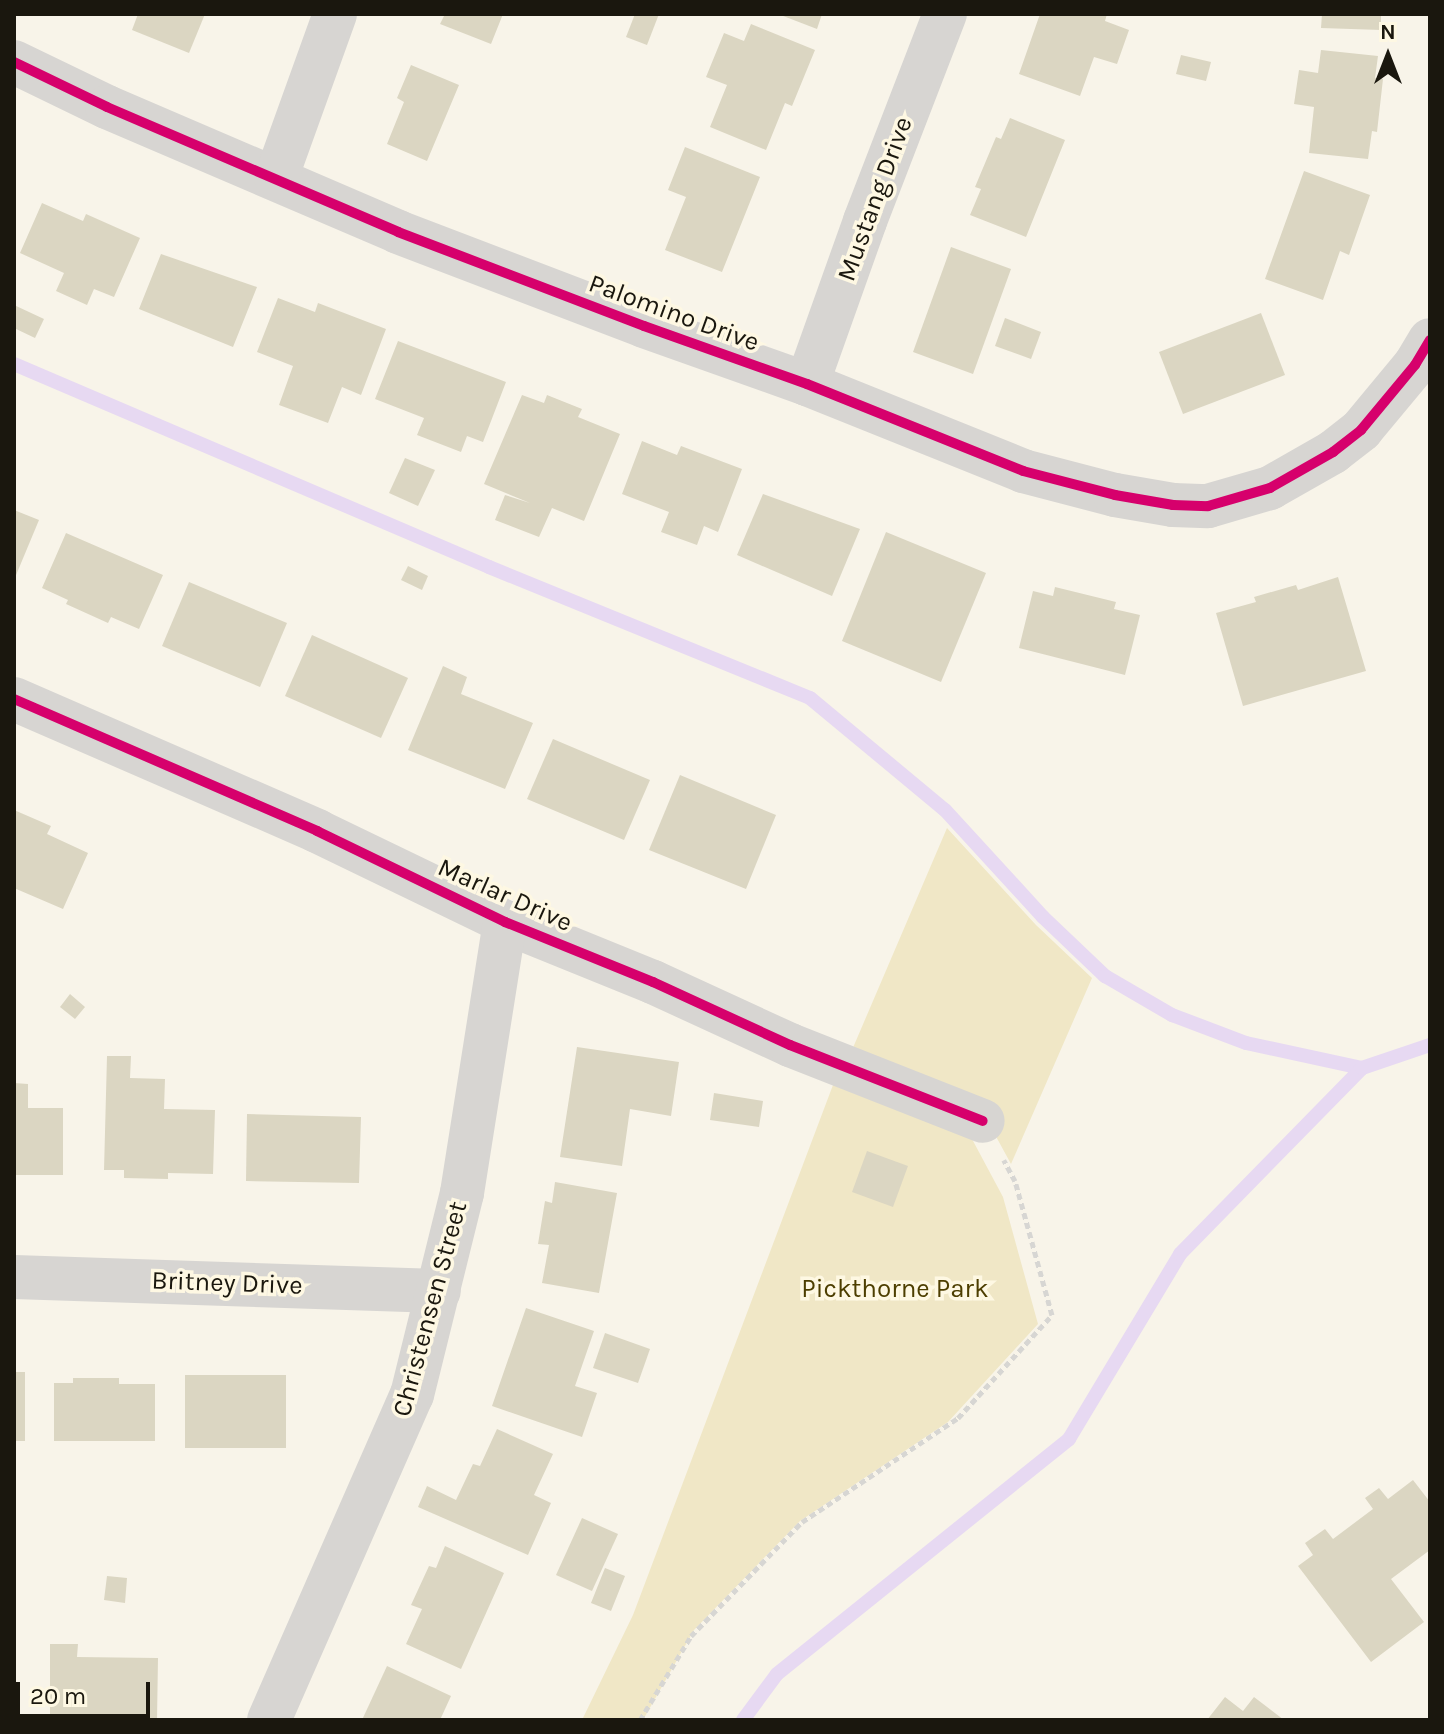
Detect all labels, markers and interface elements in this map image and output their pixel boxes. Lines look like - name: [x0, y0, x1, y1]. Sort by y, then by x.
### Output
- north arrow: [1348, 16, 1428, 96]
- text: N: [1380, 19, 1396, 45]
- street label: Mustang Drive: [831, 112, 919, 286]
- street label: Palomino Drive: [585, 268, 763, 358]
- street label: Marlar Drive: [433, 852, 577, 938]
- street label: Christensen Street: [386, 1198, 474, 1420]
- street label: Britney Drive: [151, 1265, 303, 1301]
- park label: Pickthorne Park: [801, 1273, 989, 1305]
- scale bar: [20, 1666, 154, 1716]
- text: 20 m: [30, 1682, 86, 1710]

